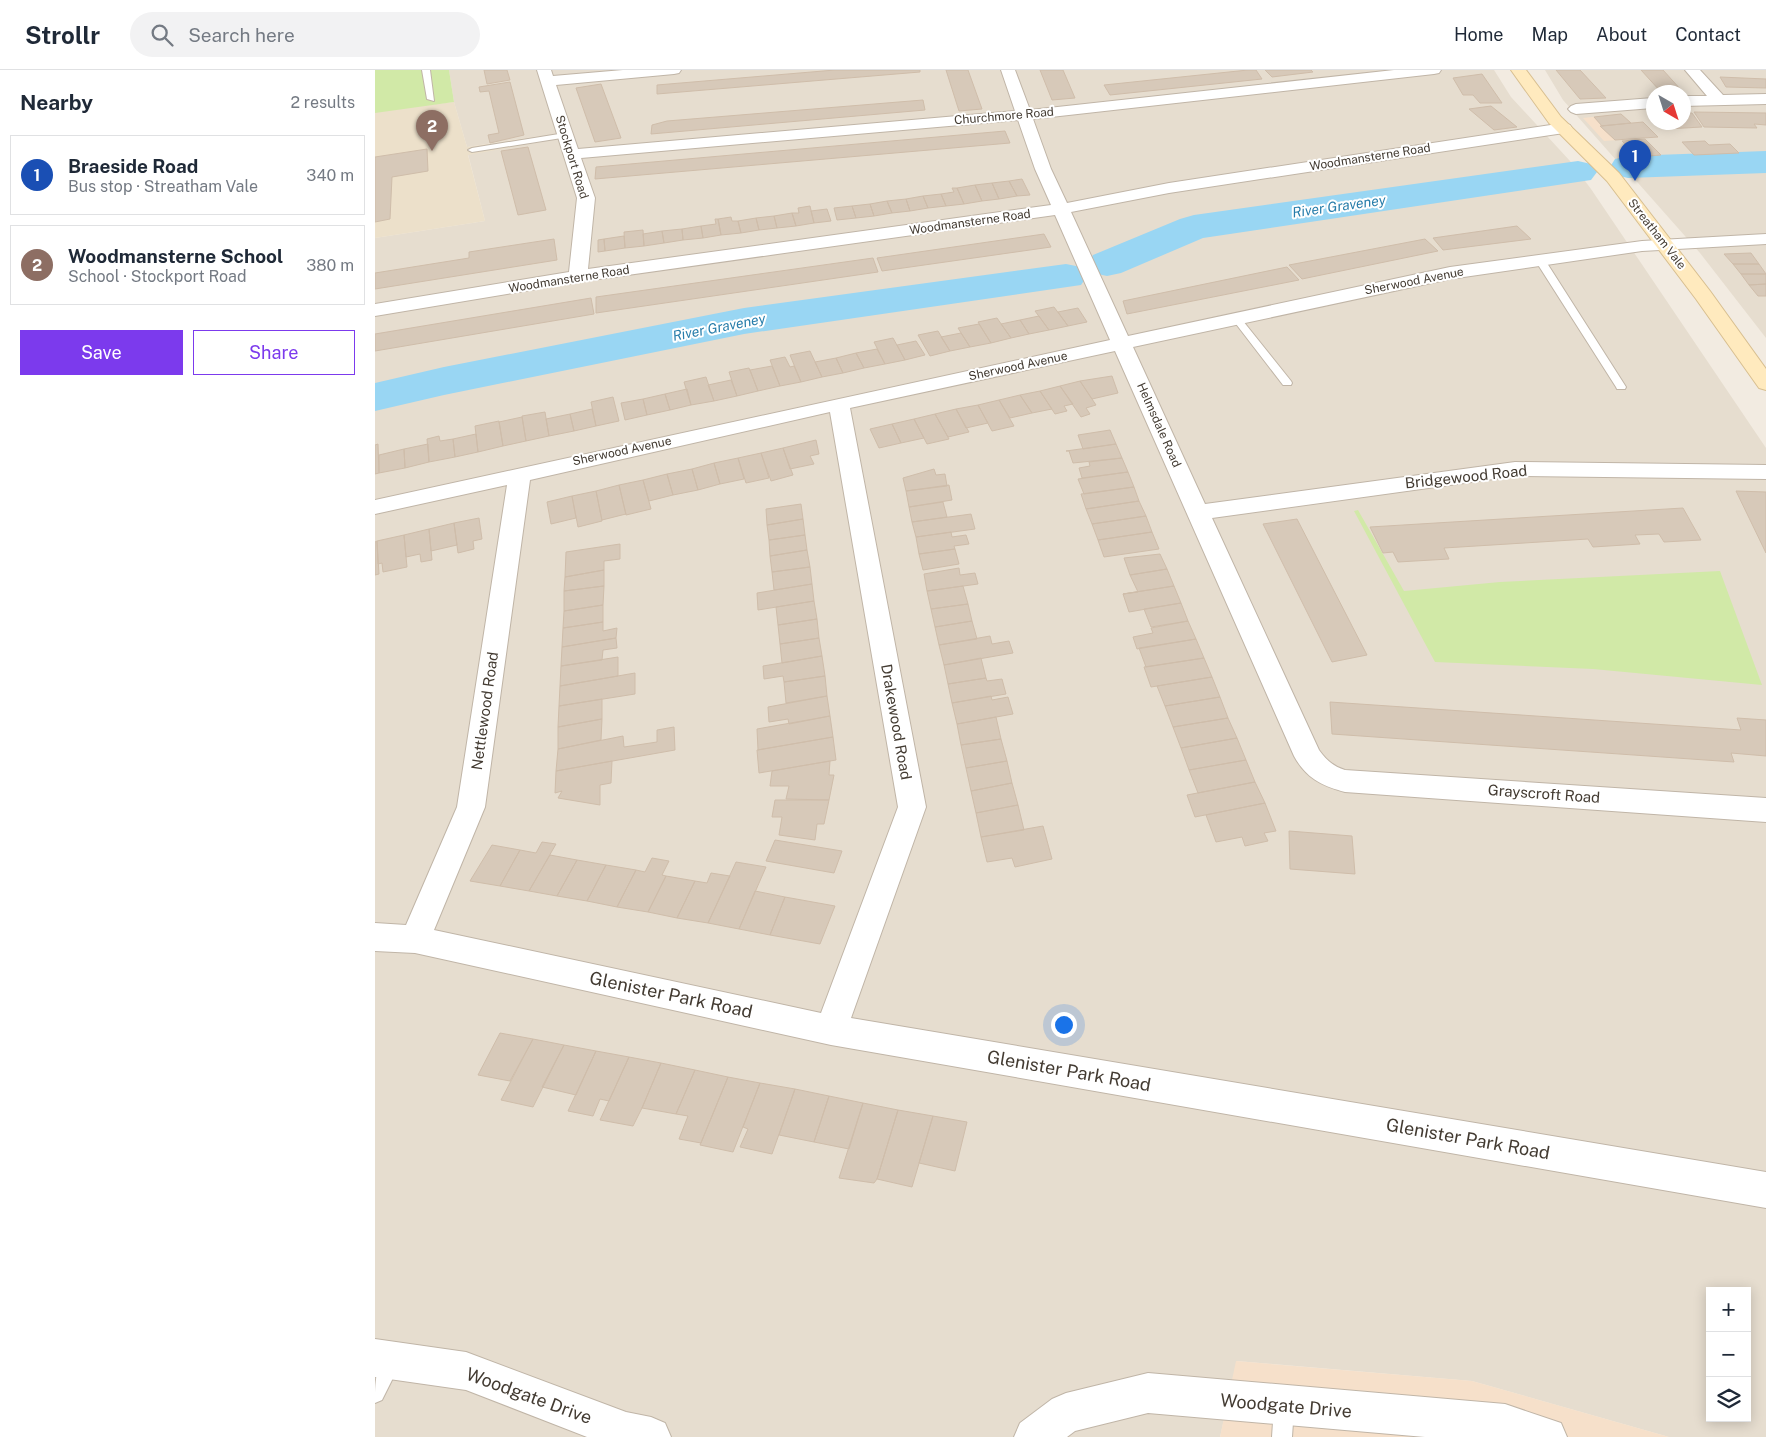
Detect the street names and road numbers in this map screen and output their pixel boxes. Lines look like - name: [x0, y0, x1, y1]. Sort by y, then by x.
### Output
- street label: Churchmore Road: [954, 105, 1054, 127]
- street label: Stockport Road: [553, 113, 591, 201]
- street label: Woodmansterne Road: [1308, 141, 1432, 173]
- street label: Streatham Vale: [1625, 196, 1689, 272]
- street label: Woodmansterne Road: [908, 207, 1032, 237]
- street label: Woodmansterne Road: [507, 263, 631, 295]
- street label: Sherwood Avenue: [1363, 264, 1465, 297]
- street label: Sherwood Avenue: [967, 349, 1069, 383]
- street label: Helmsdale Road: [1134, 381, 1184, 469]
- street label: Sherwood Avenue: [571, 434, 673, 468]
- street label: Bridgewood Road: [1404, 462, 1528, 491]
- street label: Nettlewood Road: [468, 651, 501, 771]
- street label: Drakewood Road: [878, 663, 915, 781]
- street label: Grayscroft Road: [1487, 781, 1601, 806]
- street label: Glenister Park Road: [588, 967, 754, 1022]
- street label: Glenister Park Road: [986, 1046, 1153, 1095]
- street label: Glenister Park Road: [1385, 1114, 1552, 1163]
- street label: Woodgate Drive: [463, 1363, 595, 1428]
- street label: Woodgate Drive: [1219, 1389, 1353, 1422]

